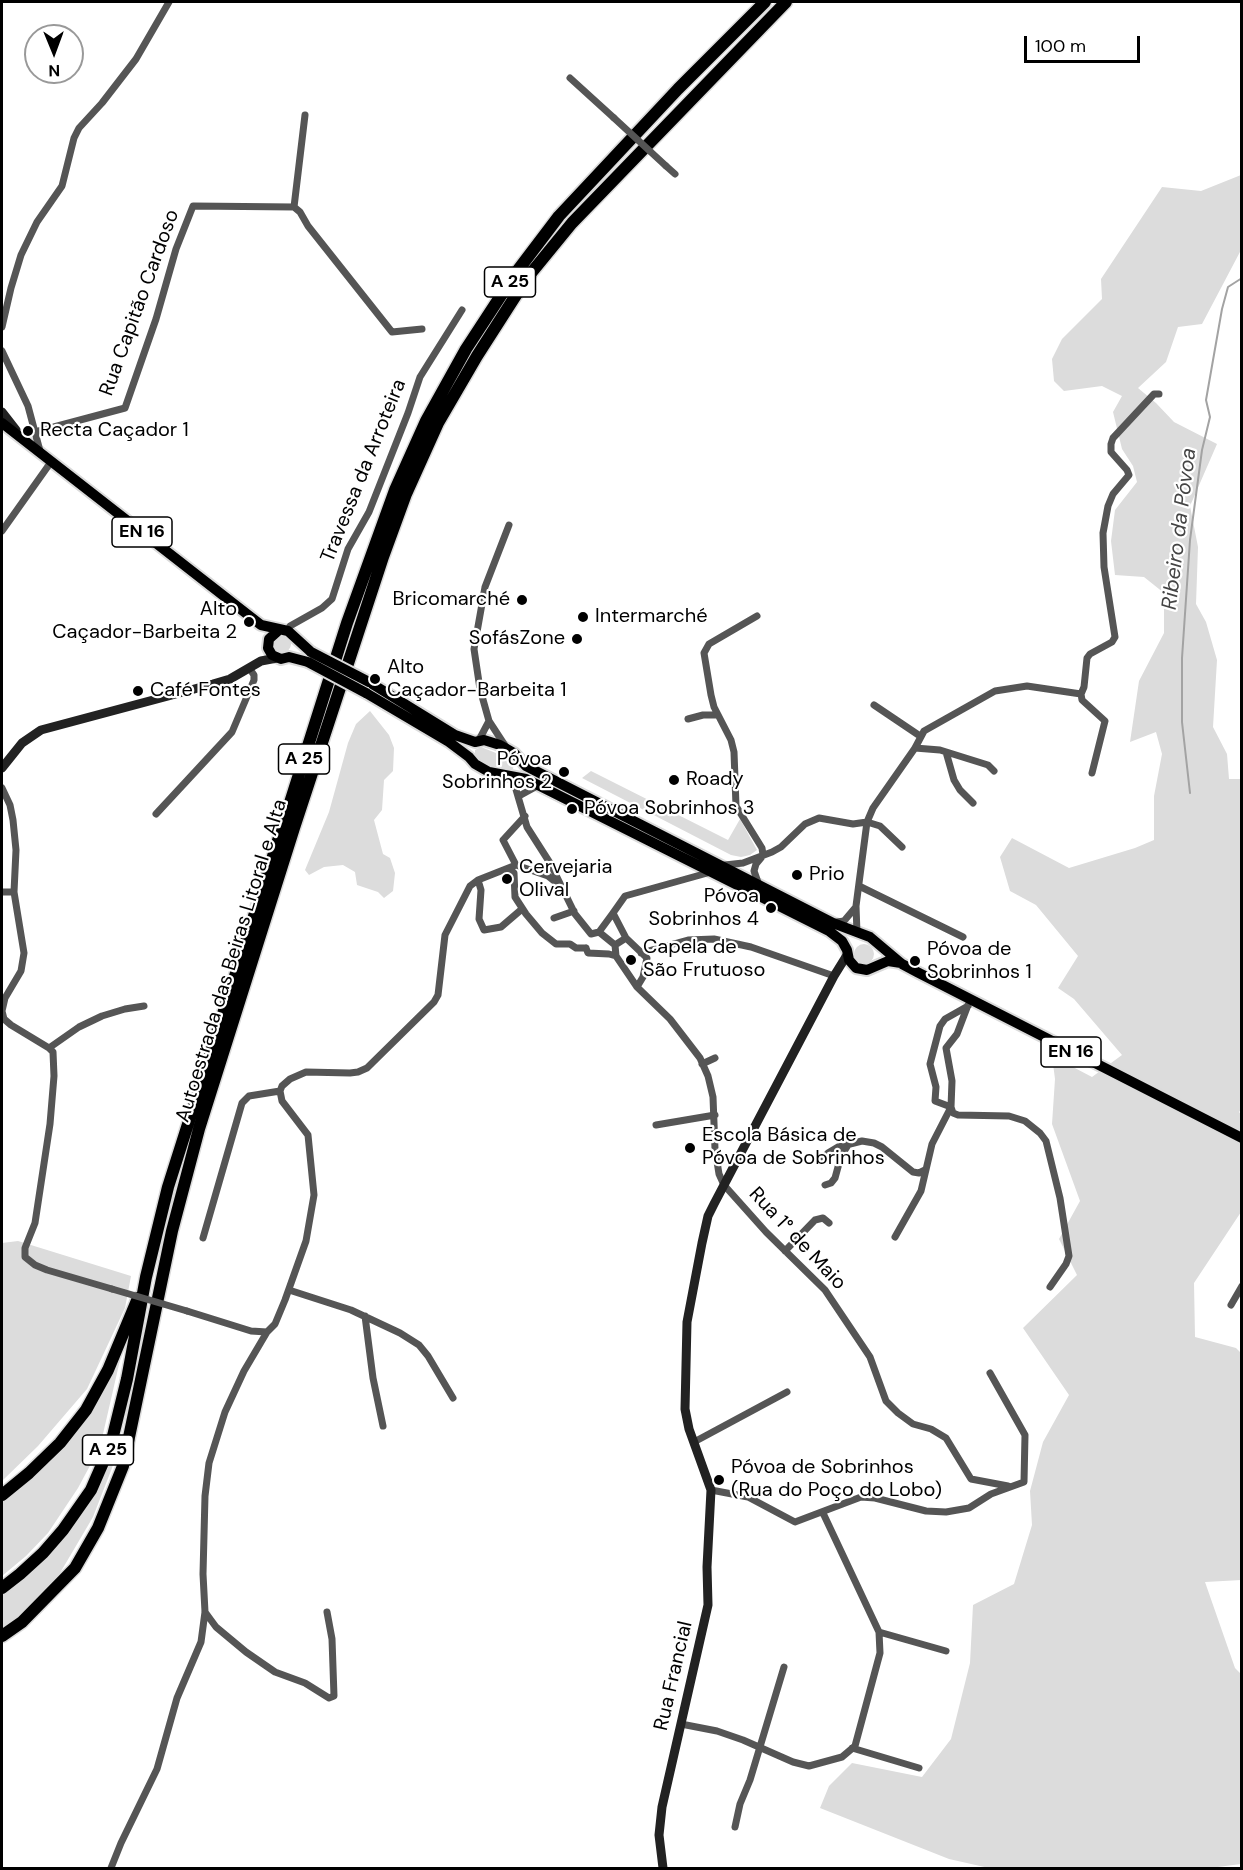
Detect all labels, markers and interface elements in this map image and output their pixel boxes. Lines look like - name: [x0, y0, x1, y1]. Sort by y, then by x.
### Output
- north arrow: [24, 24, 84, 84]
- scale bar: [1027, 24, 1142, 62]
- text: 100 m: [1035, 34, 1086, 58]
- text: N: [48, 60, 60, 81]
- street label: Rua Capitão Cardoso: [95, 207, 185, 399]
- road number: A 25: [484, 267, 536, 297]
- street label: Travessa da Arroteira: [316, 376, 412, 566]
- place label: Recta Caçador 1: [40, 419, 189, 443]
- marker: Recta Caçador 1: [21, 424, 35, 438]
- water label: Ribeiro da Póvoa: [1158, 447, 1202, 611]
- road number: EN 16: [112, 517, 172, 547]
- place label: Bricomarché: [392, 588, 510, 612]
- marker: Bricomarché: [515, 593, 529, 607]
- place label: Alto Caçador-Barbeita 2: [52, 598, 237, 645]
- place label: Intermarché: [595, 605, 707, 629]
- marker: Intermarché: [576, 610, 590, 624]
- marker: Alto Caçador-Barbeita 2: [242, 615, 256, 629]
- place label: SofásZone: [469, 627, 565, 651]
- marker: SofásZone: [570, 632, 584, 646]
- place label: Alto Caçador-Barbeita 1: [387, 656, 566, 703]
- marker: Alto Caçador-Barbeita 1: [368, 672, 382, 686]
- place label: Café Fontes: [150, 679, 261, 703]
- marker: Café Fontes: [131, 684, 145, 698]
- road number: A 25: [278, 744, 330, 774]
- place label: Póvoa Sobrinhos 2: [442, 748, 552, 795]
- marker: Póvoa Sobrinhos 2: [557, 765, 571, 779]
- place label: Roady: [686, 768, 744, 792]
- marker: Roady: [667, 773, 681, 787]
- street label: Autoestrada das Beiras Litoral e Alta: [171, 797, 293, 1125]
- place label: Póvoa Sobrinhos 3: [584, 797, 755, 821]
- marker: Póvoa Sobrinhos 3: [565, 802, 579, 816]
- place label: Cervejaria Olival: [519, 856, 612, 903]
- place label: Prio: [809, 863, 845, 887]
- marker: Prio: [790, 868, 804, 882]
- marker: Cervejaria Olival: [500, 872, 514, 886]
- place label: Póvoa Sobrinhos 4: [648, 885, 759, 932]
- marker: Póvoa Sobrinhos 4: [764, 901, 778, 915]
- place label: Capela de São Frutuoso: [643, 936, 765, 983]
- place label: Póvoa de Sobrinhos 1: [927, 938, 1032, 985]
- marker: Capela de São Frutuoso: [624, 953, 638, 967]
- marker: Póvoa de Sobrinhos 1: [908, 954, 922, 968]
- road number: EN 16: [1041, 1037, 1101, 1067]
- place label: Escola Básica de Póvoa de Sobrinhos: [702, 1124, 885, 1171]
- marker: Escola Básica de Póvoa de Sobrinhos: [683, 1141, 697, 1155]
- street label: Rua 1° de Maio: [743, 1183, 851, 1295]
- road number: A 25: [82, 1435, 134, 1465]
- place label: Póvoa de Sobrinhos (Rua do Poço do Lobo): [731, 1456, 942, 1503]
- marker: Póvoa de Sobrinhos (Rua do Poço do Lobo): [712, 1473, 726, 1487]
- street label: Rua Francial: [650, 1619, 698, 1733]

